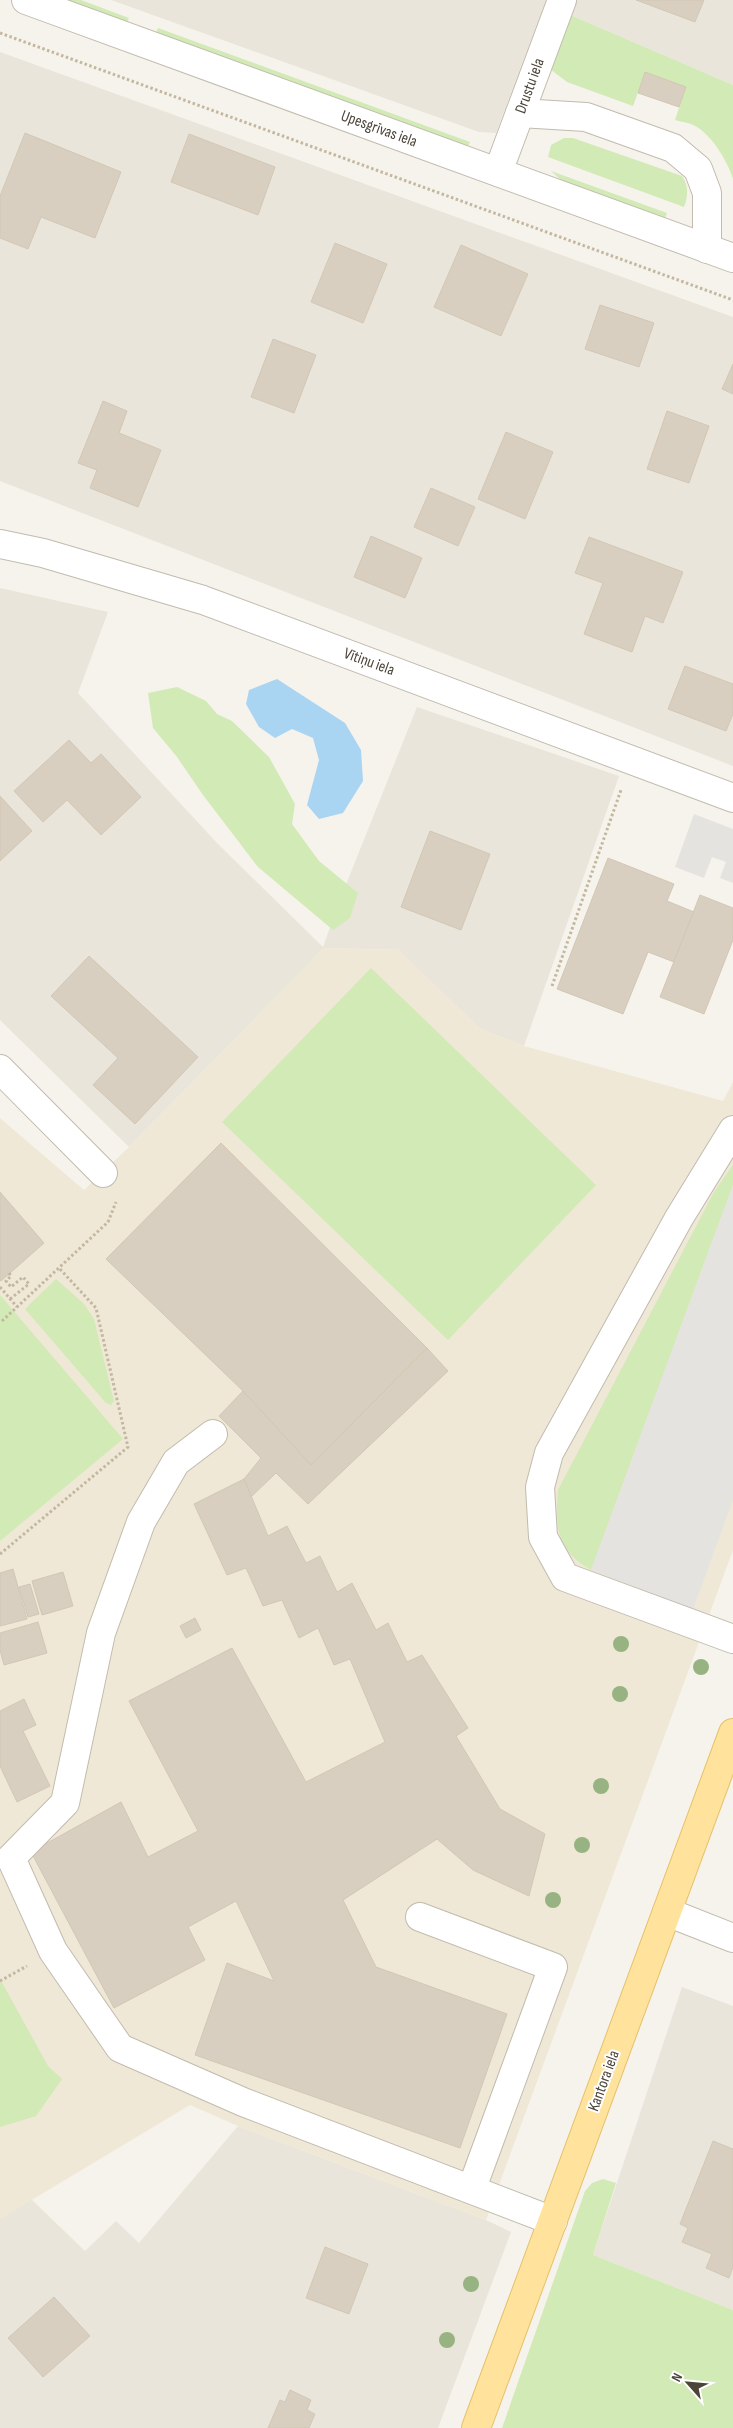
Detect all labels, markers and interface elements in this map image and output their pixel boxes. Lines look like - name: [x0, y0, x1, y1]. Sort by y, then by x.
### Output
- street label: Drustu iela: [511, 56, 549, 116]
- street label: Upesgrīvas iela: [338, 106, 420, 152]
- street label: Vītiņu iela: [341, 644, 397, 680]
- street label: Kantora iela: [584, 2048, 624, 2114]
- north arrow: [663, 2358, 713, 2408]
- text: N: [668, 2370, 686, 2385]

